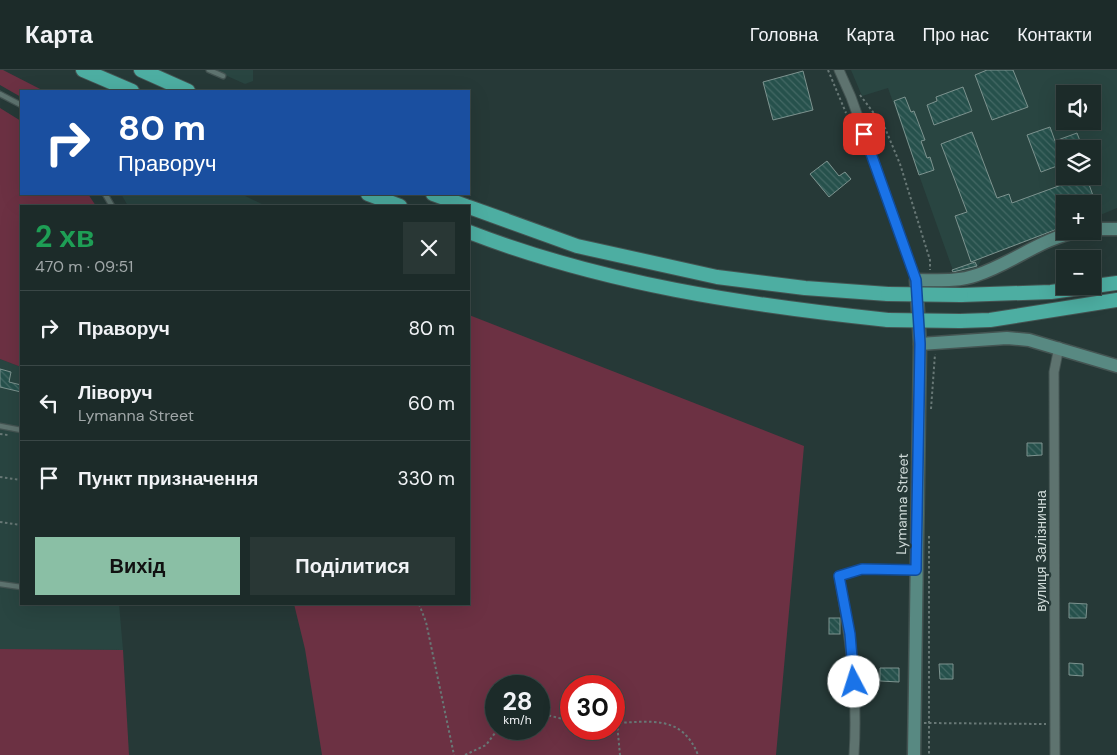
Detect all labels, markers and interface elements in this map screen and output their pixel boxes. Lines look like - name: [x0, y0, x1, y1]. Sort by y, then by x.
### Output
- text: Карта: [25, 19, 93, 50]
- text: Головна: [750, 23, 818, 47]
- text: Карта: [846, 23, 894, 47]
- text: Про нас: [922, 23, 989, 47]
- text: Контакти: [1017, 23, 1092, 47]
- map controls: [1056, 85, 1101, 295]
- button: sound: [1056, 85, 1101, 130]
- text: 80 m: [118, 105, 206, 151]
- icon: right: [35, 110, 100, 175]
- pin: [843, 113, 885, 155]
- icon: arrive: [850, 120, 878, 148]
- button: layers: [1056, 140, 1101, 185]
- text: Праворуч: [118, 149, 216, 178]
- button: +: [1056, 195, 1101, 240]
- text: 2 хв: [35, 217, 95, 256]
- button: close: [403, 222, 455, 274]
- button: −: [1056, 250, 1101, 295]
- text: 470 m · 09:51: [35, 256, 133, 277]
- icon: right: [35, 314, 63, 342]
- text: Праворуч: [78, 316, 170, 341]
- text: 80 m: [408, 316, 455, 341]
- text: Ліворуч: [78, 380, 153, 405]
- icon: left: [35, 389, 63, 417]
- text: 60 m: [408, 391, 455, 416]
- text: Lymanna Street: [78, 405, 194, 426]
- street label: Lymanna Street: [892, 453, 912, 555]
- icon: arrive: [35, 464, 63, 492]
- text: Пункт призначення: [78, 466, 258, 491]
- text: 330 m: [398, 466, 455, 491]
- street label: вулиця Залізнична: [1032, 490, 1050, 612]
- button: Вихід: [35, 537, 240, 595]
- button: Поділитися: [250, 537, 455, 595]
- position arrow: [827, 655, 879, 707]
- speed limit sign: 30: [560, 675, 625, 740]
- text: 28: [502, 685, 533, 718]
- text: km/h: [503, 712, 532, 728]

